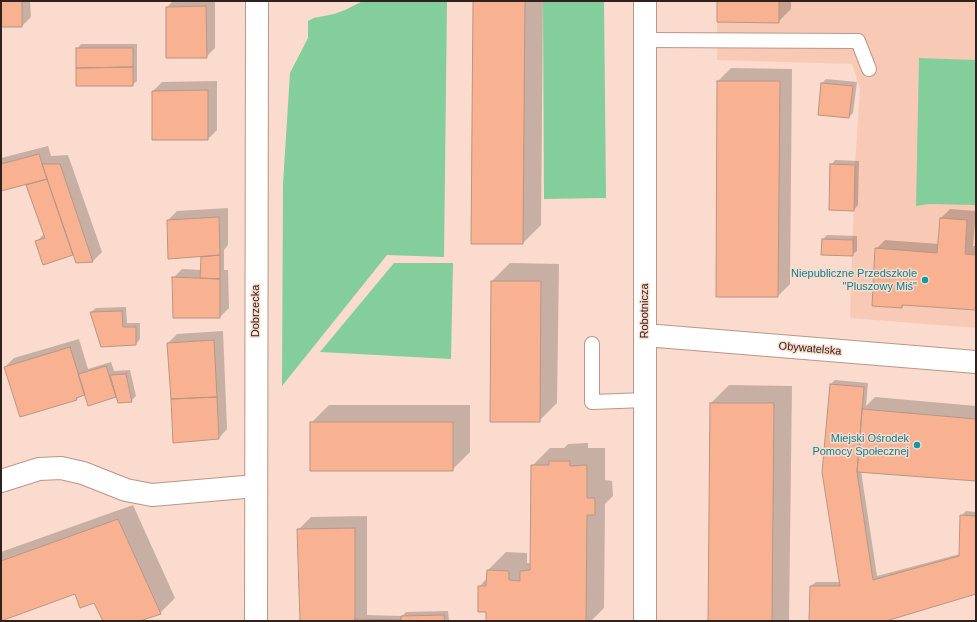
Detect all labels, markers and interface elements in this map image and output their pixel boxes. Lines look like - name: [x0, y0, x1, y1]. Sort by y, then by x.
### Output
- place label: Niepubliczne Przedszkole "Pluszowy Miś": [791, 267, 917, 293]
- marker: Niepubliczne Przedszkole "Pluszowy Miś": [920, 275, 930, 285]
- street label: Robotnicza: [638, 283, 652, 339]
- street label: Dobrzecka: [249, 285, 263, 337]
- street label: Obywatelska: [778, 340, 842, 358]
- place label: Miejski Ośrodek Pomocy Społecznej: [812, 432, 909, 458]
- marker: Miejski Ośrodek Pomocy Społecznej: [912, 440, 922, 450]

